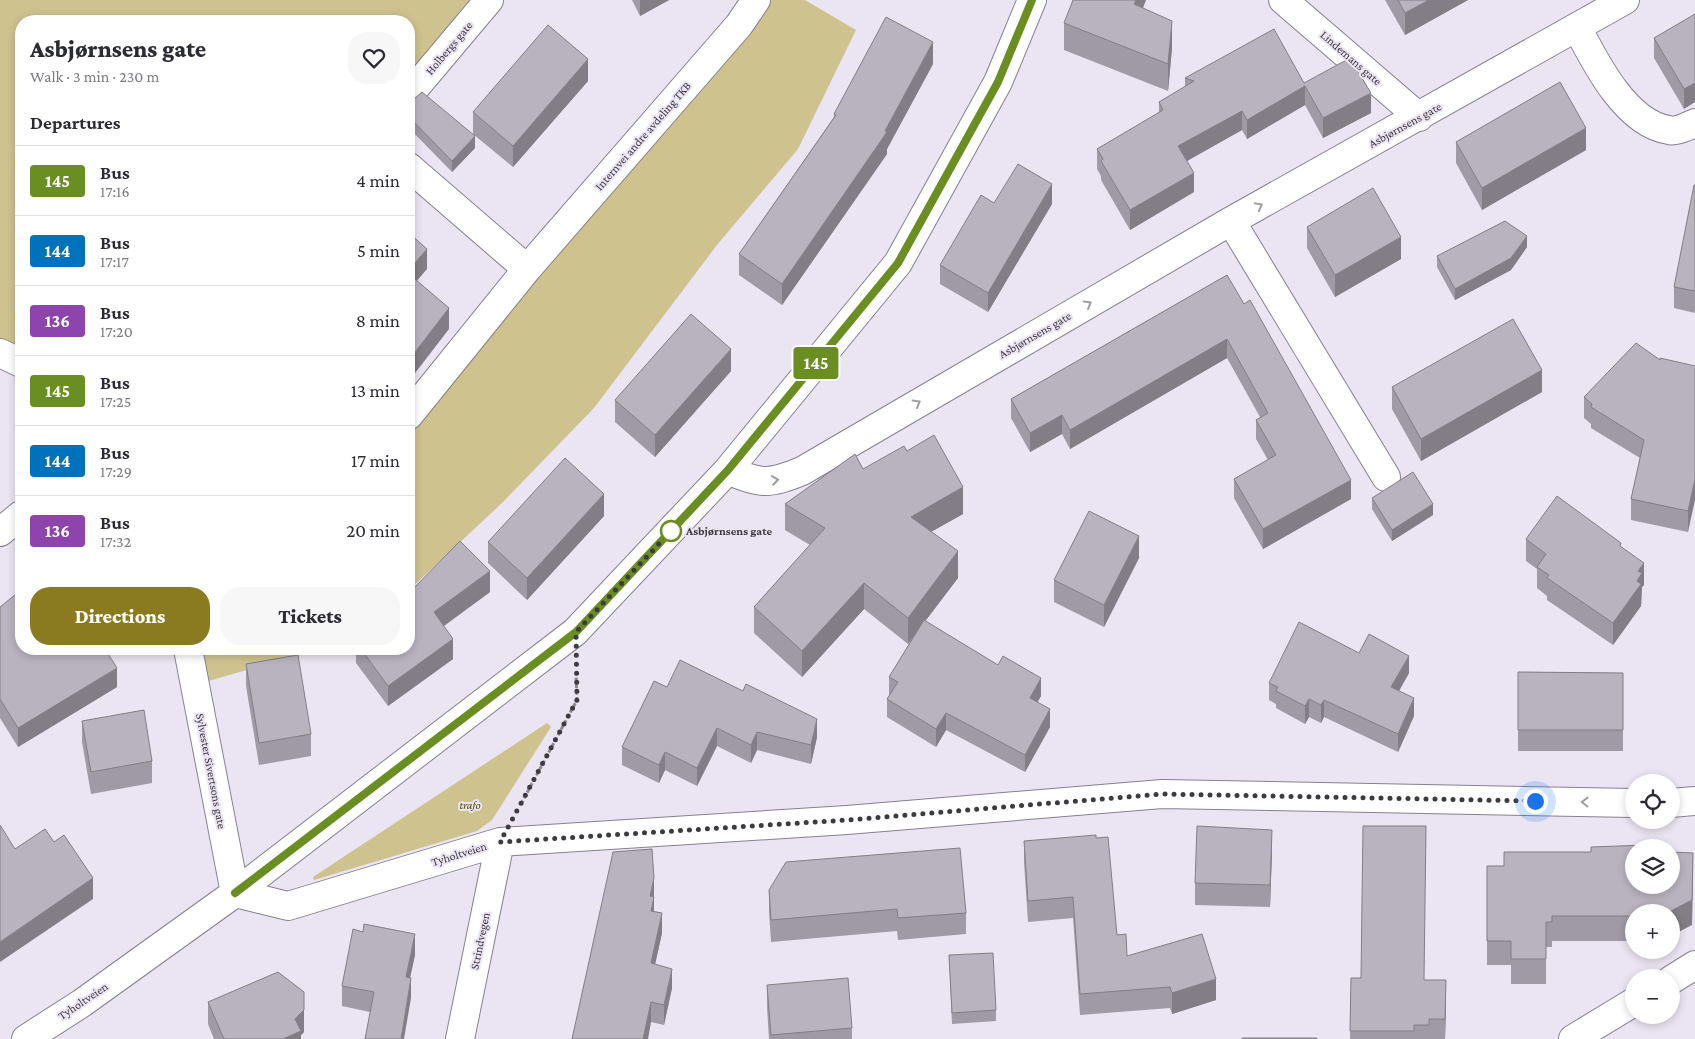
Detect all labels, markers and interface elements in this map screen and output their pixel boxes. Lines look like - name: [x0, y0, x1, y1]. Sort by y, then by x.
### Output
- street label: Holbergs gate: [423, 18, 475, 78]
- street label: Lindemans gate: [1318, 28, 1384, 88]
- button: heart: [348, 32, 400, 84]
- text: Asbjørnsens gate: [30, 35, 206, 62]
- text: Walk · 3 min · 230 m: [30, 68, 159, 85]
- street label: Internvei andre avdeling TKB: [592, 79, 694, 193]
- street label: Asbjørnsens gate: [1366, 99, 1444, 151]
- text: Departures: [30, 112, 121, 133]
- text: Bus: [100, 162, 130, 183]
- text: 4 min: [356, 170, 400, 191]
- text: 145: [45, 171, 70, 191]
- text: 17:16: [100, 183, 130, 200]
- one-way arrow: [1254, 202, 1263, 212]
- text: Bus: [100, 232, 130, 253]
- text: 5 min: [357, 240, 400, 261]
- text: 144: [44, 241, 71, 261]
- text: 17:17: [100, 253, 129, 270]
- one-way arrow: [1082, 301, 1091, 311]
- text: Bus: [100, 302, 130, 323]
- street label: Asbjørnsens gate: [996, 309, 1074, 361]
- text: 8 min: [356, 310, 400, 331]
- text: 136: [45, 311, 70, 331]
- text: 17:20: [100, 323, 133, 340]
- line badge: 145: [787, 347, 845, 379]
- text: 145: [803, 353, 829, 373]
- text: Bus: [100, 372, 130, 393]
- text: 13 min: [351, 380, 400, 401]
- text: 145: [45, 381, 70, 401]
- text: 17:25: [100, 393, 131, 410]
- one-way arrow: [912, 400, 921, 410]
- text: Bus: [100, 442, 130, 463]
- text: 17 min: [351, 450, 400, 471]
- text: 144: [44, 451, 71, 471]
- text: 17:29: [100, 463, 132, 480]
- one-way arrow: [770, 475, 779, 485]
- text: Bus: [100, 512, 130, 533]
- text: 20 min: [346, 520, 400, 541]
- marker: Asbjørnsens gate: [660, 520, 682, 542]
- text: 136: [45, 521, 70, 541]
- place label: Asbjørnsens gate: [685, 524, 772, 538]
- text: 17:32: [100, 533, 131, 550]
- button: Directions: [30, 587, 210, 645]
- button: Tickets: [220, 587, 400, 645]
- street label: Sylvester Sivertsons gate: [193, 712, 229, 830]
- map controls: [1625, 774, 1680, 1024]
- button: locate: [1625, 774, 1680, 829]
- your location: [1523, 789, 1548, 814]
- one-way arrow: [1581, 797, 1588, 807]
- park label: trafo: [459, 798, 481, 812]
- street label: Tyholtveien: [430, 839, 489, 869]
- button: layers: [1625, 839, 1680, 894]
- button: +: [1625, 904, 1680, 959]
- street label: Strindvegen: [467, 911, 493, 971]
- button: −: [1625, 969, 1680, 1024]
- street label: Tyholtveien: [55, 979, 111, 1023]

